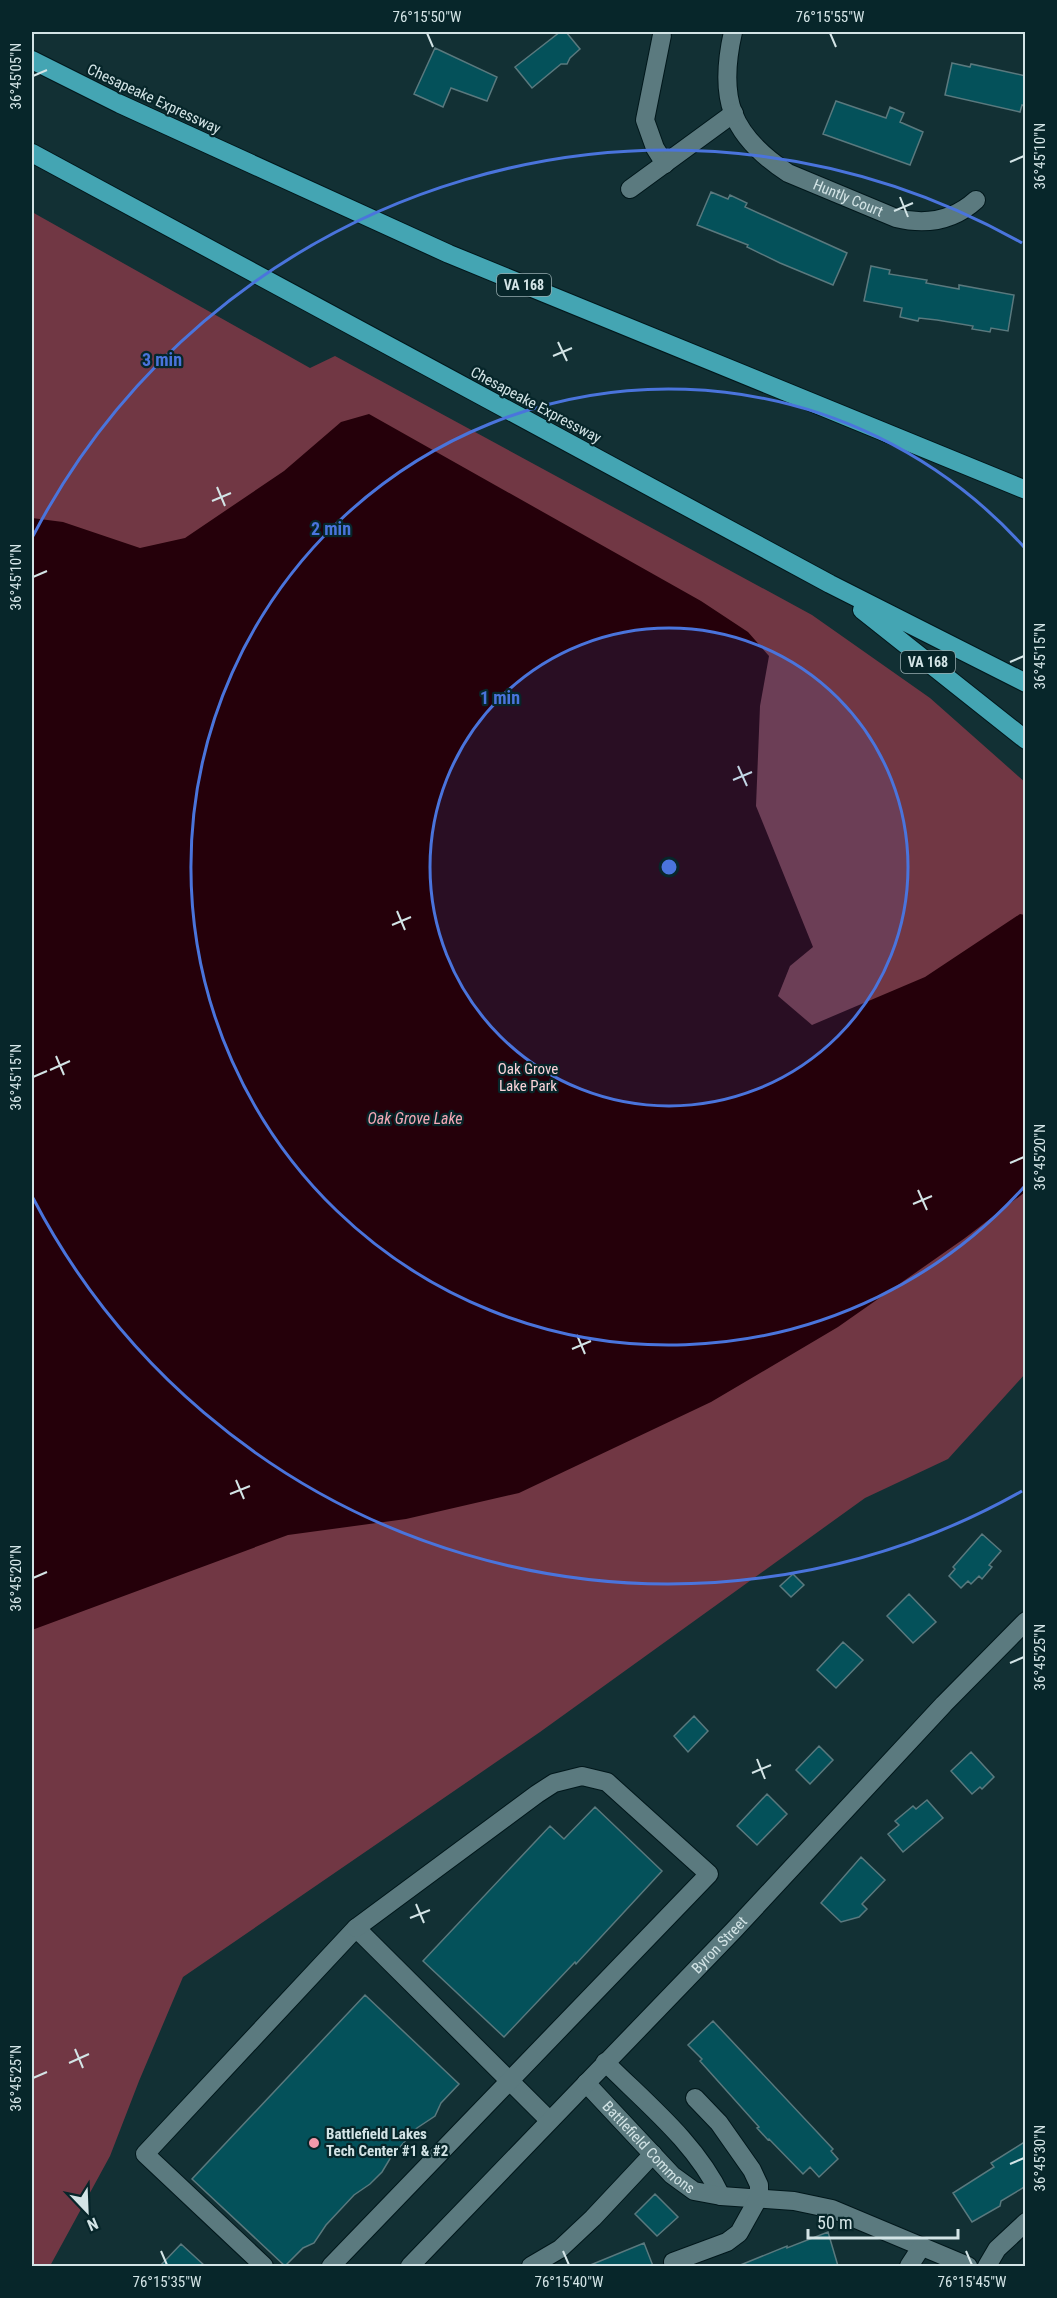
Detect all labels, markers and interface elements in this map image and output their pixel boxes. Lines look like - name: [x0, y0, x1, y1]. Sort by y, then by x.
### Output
- text: 76°15'50"W: [393, 8, 462, 26]
- text: 76°15'55"W: [796, 8, 865, 26]
- text: 36°45'05"N: [7, 43, 25, 109]
- street label: Chesapeake Expressway: [84, 60, 224, 138]
- text: 36°45'10"N: [1031, 123, 1049, 189]
- street label: Huntly Court: [810, 175, 886, 221]
- road number: VA 168: [497, 274, 551, 296]
- text: 3 min: [142, 349, 182, 370]
- street label: Chesapeake Expressway: [468, 363, 604, 447]
- text: 2 min: [311, 518, 351, 539]
- text: 36°45'10"N: [7, 544, 25, 610]
- text: 36°45'15"N: [1031, 623, 1049, 689]
- road number: VA 168: [901, 651, 955, 673]
- text: 1 min: [480, 687, 520, 708]
- centre of rings: [659, 857, 679, 877]
- text: 36°45'15"N: [7, 1044, 25, 1110]
- park label: Oak Grove Lake Park: [498, 1060, 558, 1095]
- water label: Oak Grove Lake: [367, 1109, 463, 1128]
- text: 36°45'20"N: [1031, 1124, 1049, 1190]
- text: 36°45'20"N: [7, 1545, 25, 1611]
- text: 36°45'25"N: [1031, 1624, 1049, 1690]
- street label: Byron Street: [688, 1913, 751, 1977]
- text: 36°45'25"N: [7, 2045, 25, 2111]
- street label: Battlefield Commons: [599, 2097, 698, 2198]
- place label: Battlefield Lakes Tech Center #1 & #2: [326, 2125, 448, 2160]
- text: 36°45'30"N: [1031, 2125, 1049, 2191]
- marker: Battlefield Lakes Tech Center #1 & #2: [307, 2136, 321, 2150]
- north arrow: [57, 2181, 117, 2241]
- scale bar: [808, 2202, 958, 2240]
- text: 50 m: [817, 2212, 852, 2233]
- text: N: [84, 2214, 101, 2235]
- text: 76°15'35"W: [133, 2273, 202, 2291]
- text: 76°15'40"W: [535, 2273, 604, 2291]
- text: 76°15'45"W: [938, 2273, 1007, 2291]

